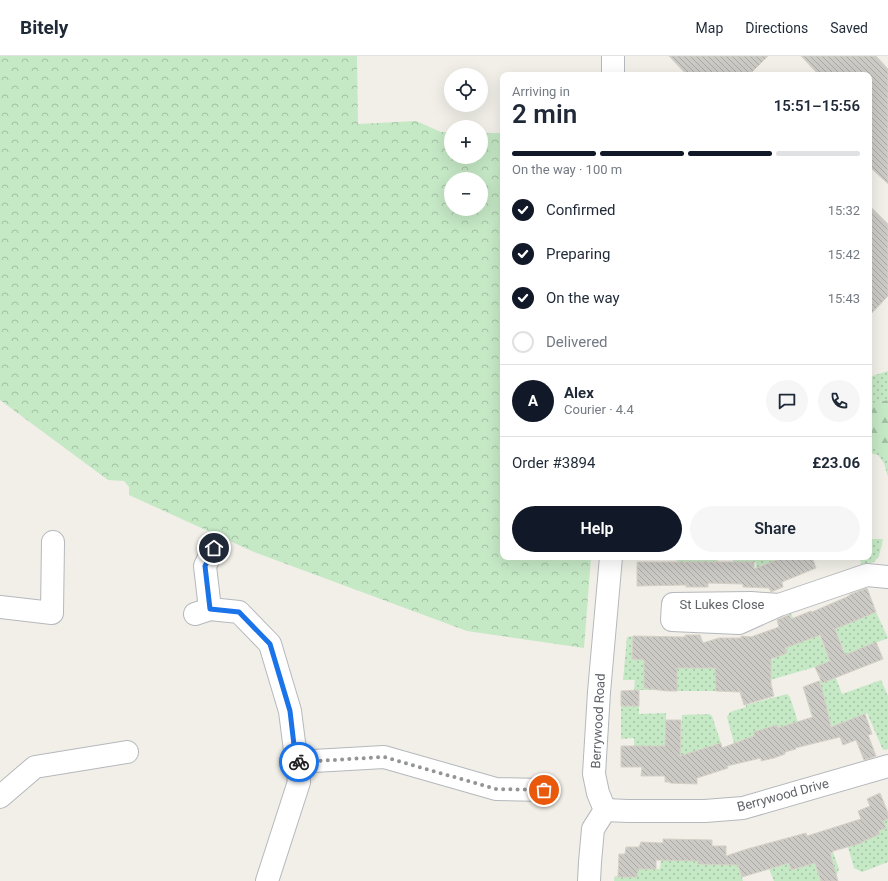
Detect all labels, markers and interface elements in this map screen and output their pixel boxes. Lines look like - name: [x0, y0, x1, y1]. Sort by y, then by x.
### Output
- text: Bitely: [20, 16, 68, 39]
- text: Map: [696, 20, 723, 36]
- text: Directions: [745, 20, 808, 36]
- text: Saved: [830, 20, 868, 36]
- map controls: [444, 68, 488, 216]
- button: locate: [444, 68, 488, 112]
- text: Arriving in: [512, 84, 570, 99]
- text: 15:51–15:56: [774, 97, 860, 115]
- text: 2 min: [512, 99, 577, 129]
- button: +: [444, 120, 488, 164]
- text: On the way · 100 m: [512, 162, 622, 177]
- button: −: [444, 172, 488, 216]
- icon: check: [512, 199, 534, 221]
- text: Confirmed: [546, 201, 616, 219]
- text: 15:32: [828, 203, 860, 218]
- icon: check: [512, 243, 534, 265]
- text: Preparing: [546, 245, 610, 263]
- text: 15:42: [828, 247, 860, 262]
- icon: check: [512, 287, 534, 309]
- text: On the way: [546, 289, 620, 307]
- text: 15:43: [828, 291, 860, 306]
- text: Delivered: [546, 333, 608, 351]
- button: chat: [766, 380, 808, 422]
- button: phone: [818, 380, 860, 422]
- text: Alex: [564, 384, 594, 402]
- text: A: [528, 392, 538, 410]
- text: Courier · 4.4: [564, 402, 634, 417]
- text: Order #3894: [512, 454, 595, 472]
- text: £23.06: [812, 454, 860, 472]
- button: Help: [512, 506, 682, 552]
- button: Share: [690, 506, 860, 552]
- pin: [197, 531, 231, 565]
- icon: home: [203, 537, 225, 559]
- street label: St Lukes Close: [679, 597, 765, 612]
- street label: Berrywood Road: [588, 673, 608, 769]
- courier: [279, 742, 319, 782]
- icon: bike: [288, 751, 310, 773]
- pin: [527, 773, 561, 807]
- street label: Berrywood Drive: [735, 776, 831, 814]
- icon: bag: [533, 779, 555, 801]

